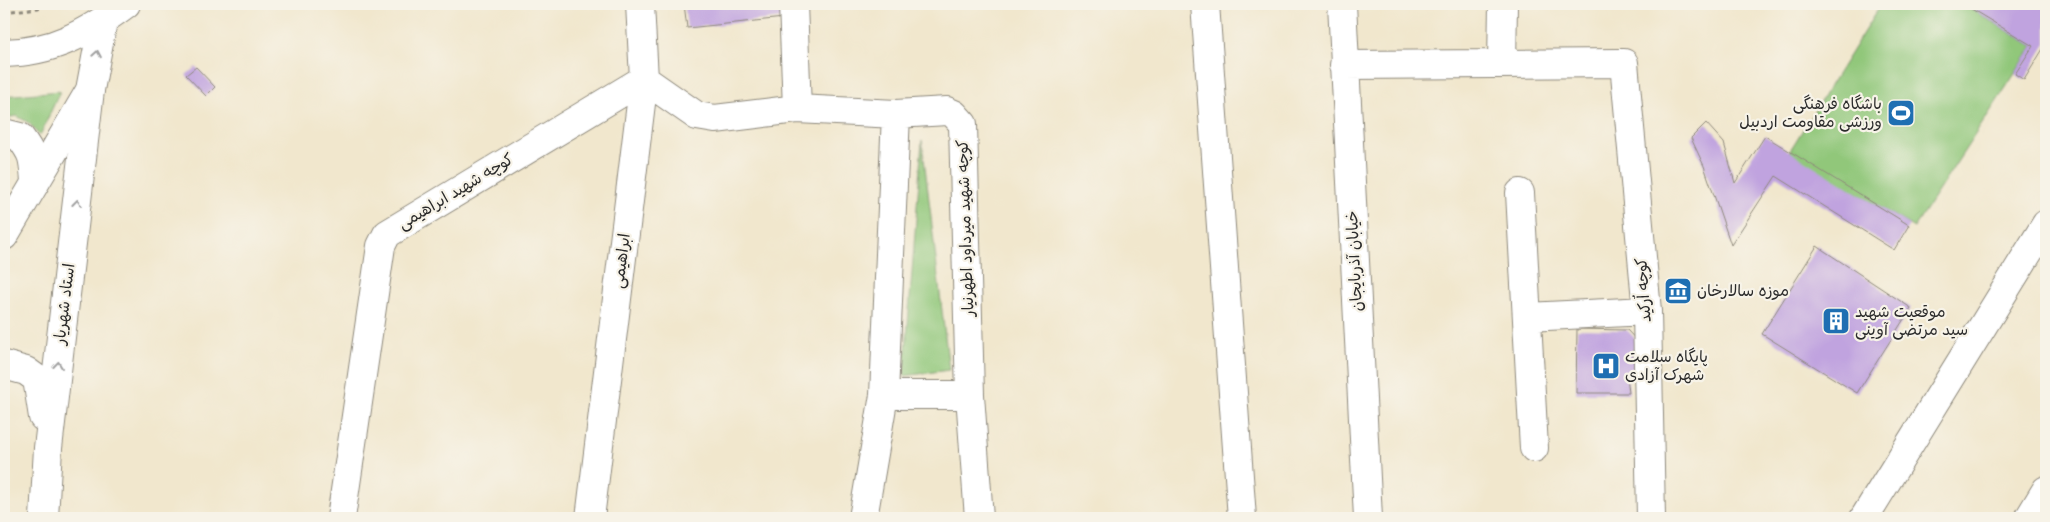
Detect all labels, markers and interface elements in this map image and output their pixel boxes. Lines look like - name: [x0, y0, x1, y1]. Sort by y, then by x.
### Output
- one-way arrow: [91, 50, 101, 59]
- place label: باشگاه فرهنگی ورزشی مقاومت اردبیل: [1739, 94, 1882, 133]
- sports icon: باشگاه فرهنگی ورزشی مقاومت اردبیل: [1886, 98, 1916, 128]
- street label: کوچه شهید میرداود اطهرنیار: [952, 139, 980, 318]
- street label: کوچه شهید ابراهیمی: [394, 149, 518, 235]
- one-way arrow: [71, 199, 82, 207]
- street label: خیابان آذربایجان: [1342, 210, 1368, 312]
- street label: ابراهیمی: [608, 232, 636, 290]
- street label: کوچه اُرکید: [1630, 257, 1657, 323]
- street label: استاد شهریار: [49, 262, 80, 348]
- museum icon: موزه سالارخان: [1663, 276, 1693, 306]
- place label: موزه سالارخان: [1697, 281, 1789, 302]
- place label: موقعیت شهید سید مرتضی آوینی: [1855, 302, 1968, 341]
- building icon: موقعیت شهید سید مرتضی آوینی: [1821, 306, 1851, 336]
- place label: پایگاه سلامت شهرک آزادی: [1625, 347, 1708, 386]
- hospital icon: پایگاه سلامت شهرک آزادی: [1591, 351, 1621, 381]
- one-way arrow: [52, 360, 63, 368]

